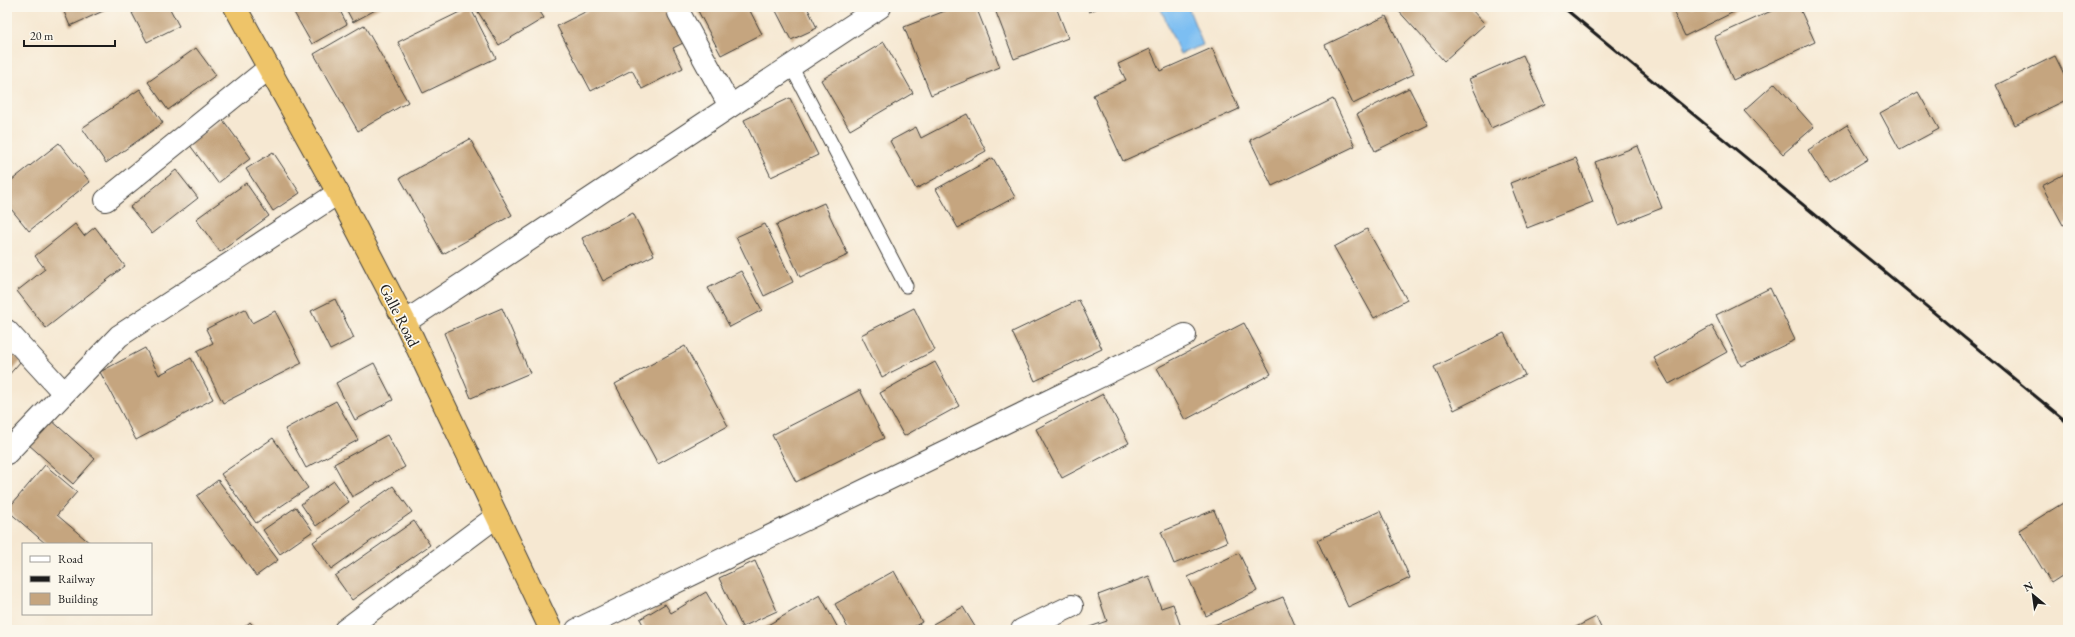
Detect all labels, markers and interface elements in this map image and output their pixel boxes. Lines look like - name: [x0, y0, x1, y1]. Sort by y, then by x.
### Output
- scale bar: [24, 22, 115, 48]
- text: 20 m: [30, 28, 54, 44]
- street label: Galle Road: [375, 280, 425, 351]
- legend: [22, 543, 152, 615]
- text: Road: [58, 551, 84, 567]
- text: Railway: [58, 571, 96, 587]
- north arrow: [2013, 575, 2053, 615]
- text: N: [2021, 578, 2036, 595]
- text: Building: [58, 591, 99, 607]

